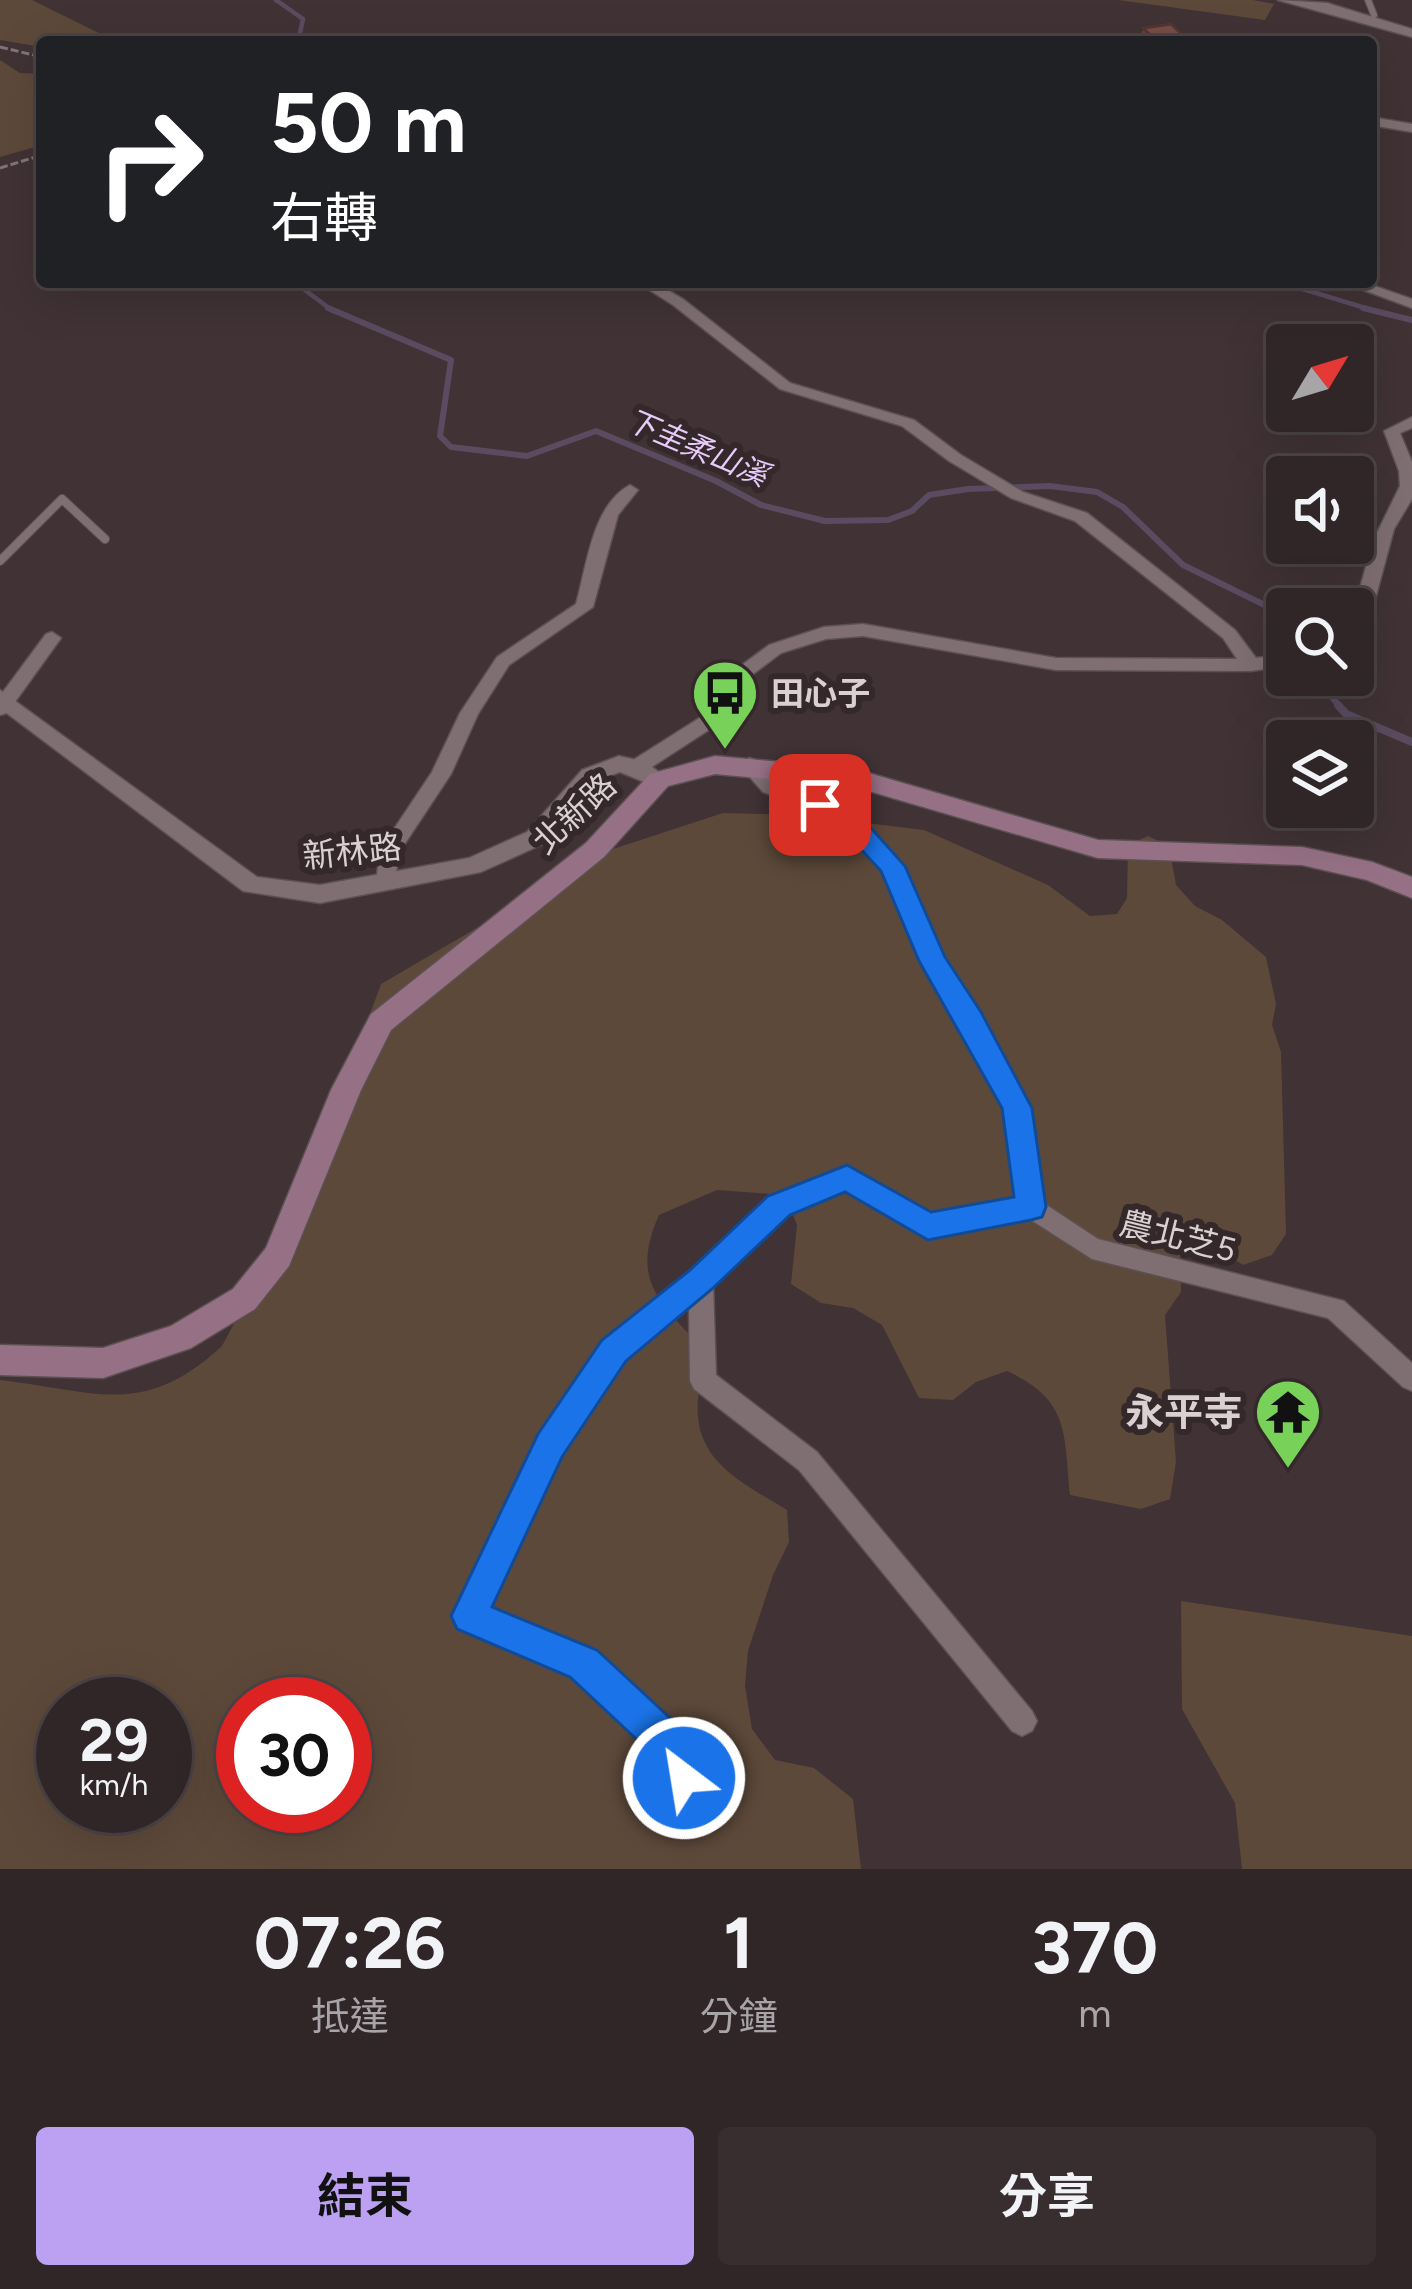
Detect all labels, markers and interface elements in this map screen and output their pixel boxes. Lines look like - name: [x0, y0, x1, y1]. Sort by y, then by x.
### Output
- text: 50 m: [270, 72, 466, 173]
- icon: right: [72, 84, 228, 240]
- text: 右轉: [270, 186, 378, 251]
- north arrow: [1266, 324, 1374, 432]
- map controls: [1266, 324, 1374, 828]
- water label: 下圭柔山溪: [621, 401, 777, 495]
- button: sound: [1266, 456, 1374, 564]
- button: search: [1266, 588, 1374, 696]
- bus stop icon: 田心子: [690, 658, 760, 752]
- place label: 田心子: [771, 674, 870, 713]
- button: layers: [1266, 720, 1374, 828]
- pin: [769, 754, 871, 856]
- street label: 北新路: [525, 765, 624, 861]
- icon: arrive: [787, 772, 853, 838]
- street label: 新林路: [301, 827, 403, 876]
- street label: 農北芝5: [1116, 1203, 1240, 1270]
- temple icon: 永平寺: [1253, 1377, 1323, 1471]
- place label: 永平寺: [1125, 1389, 1242, 1436]
- speed limit sign: 30: [216, 1677, 372, 1833]
- text: 29: [79, 1704, 149, 1776]
- position arrow: [621, 1715, 747, 1841]
- text: km/h: [80, 1766, 148, 1803]
- text: 07:26: [254, 1900, 446, 1986]
- text: 1: [723, 1900, 754, 1986]
- text: 370: [1031, 1905, 1158, 1991]
- text: m: [1078, 1990, 1111, 2037]
- text: 抵達: [311, 1993, 389, 2040]
- text: 分鐘: [700, 1993, 778, 2040]
- button: 結束: [36, 2127, 694, 2265]
- button: 分享: [718, 2127, 1376, 2265]

